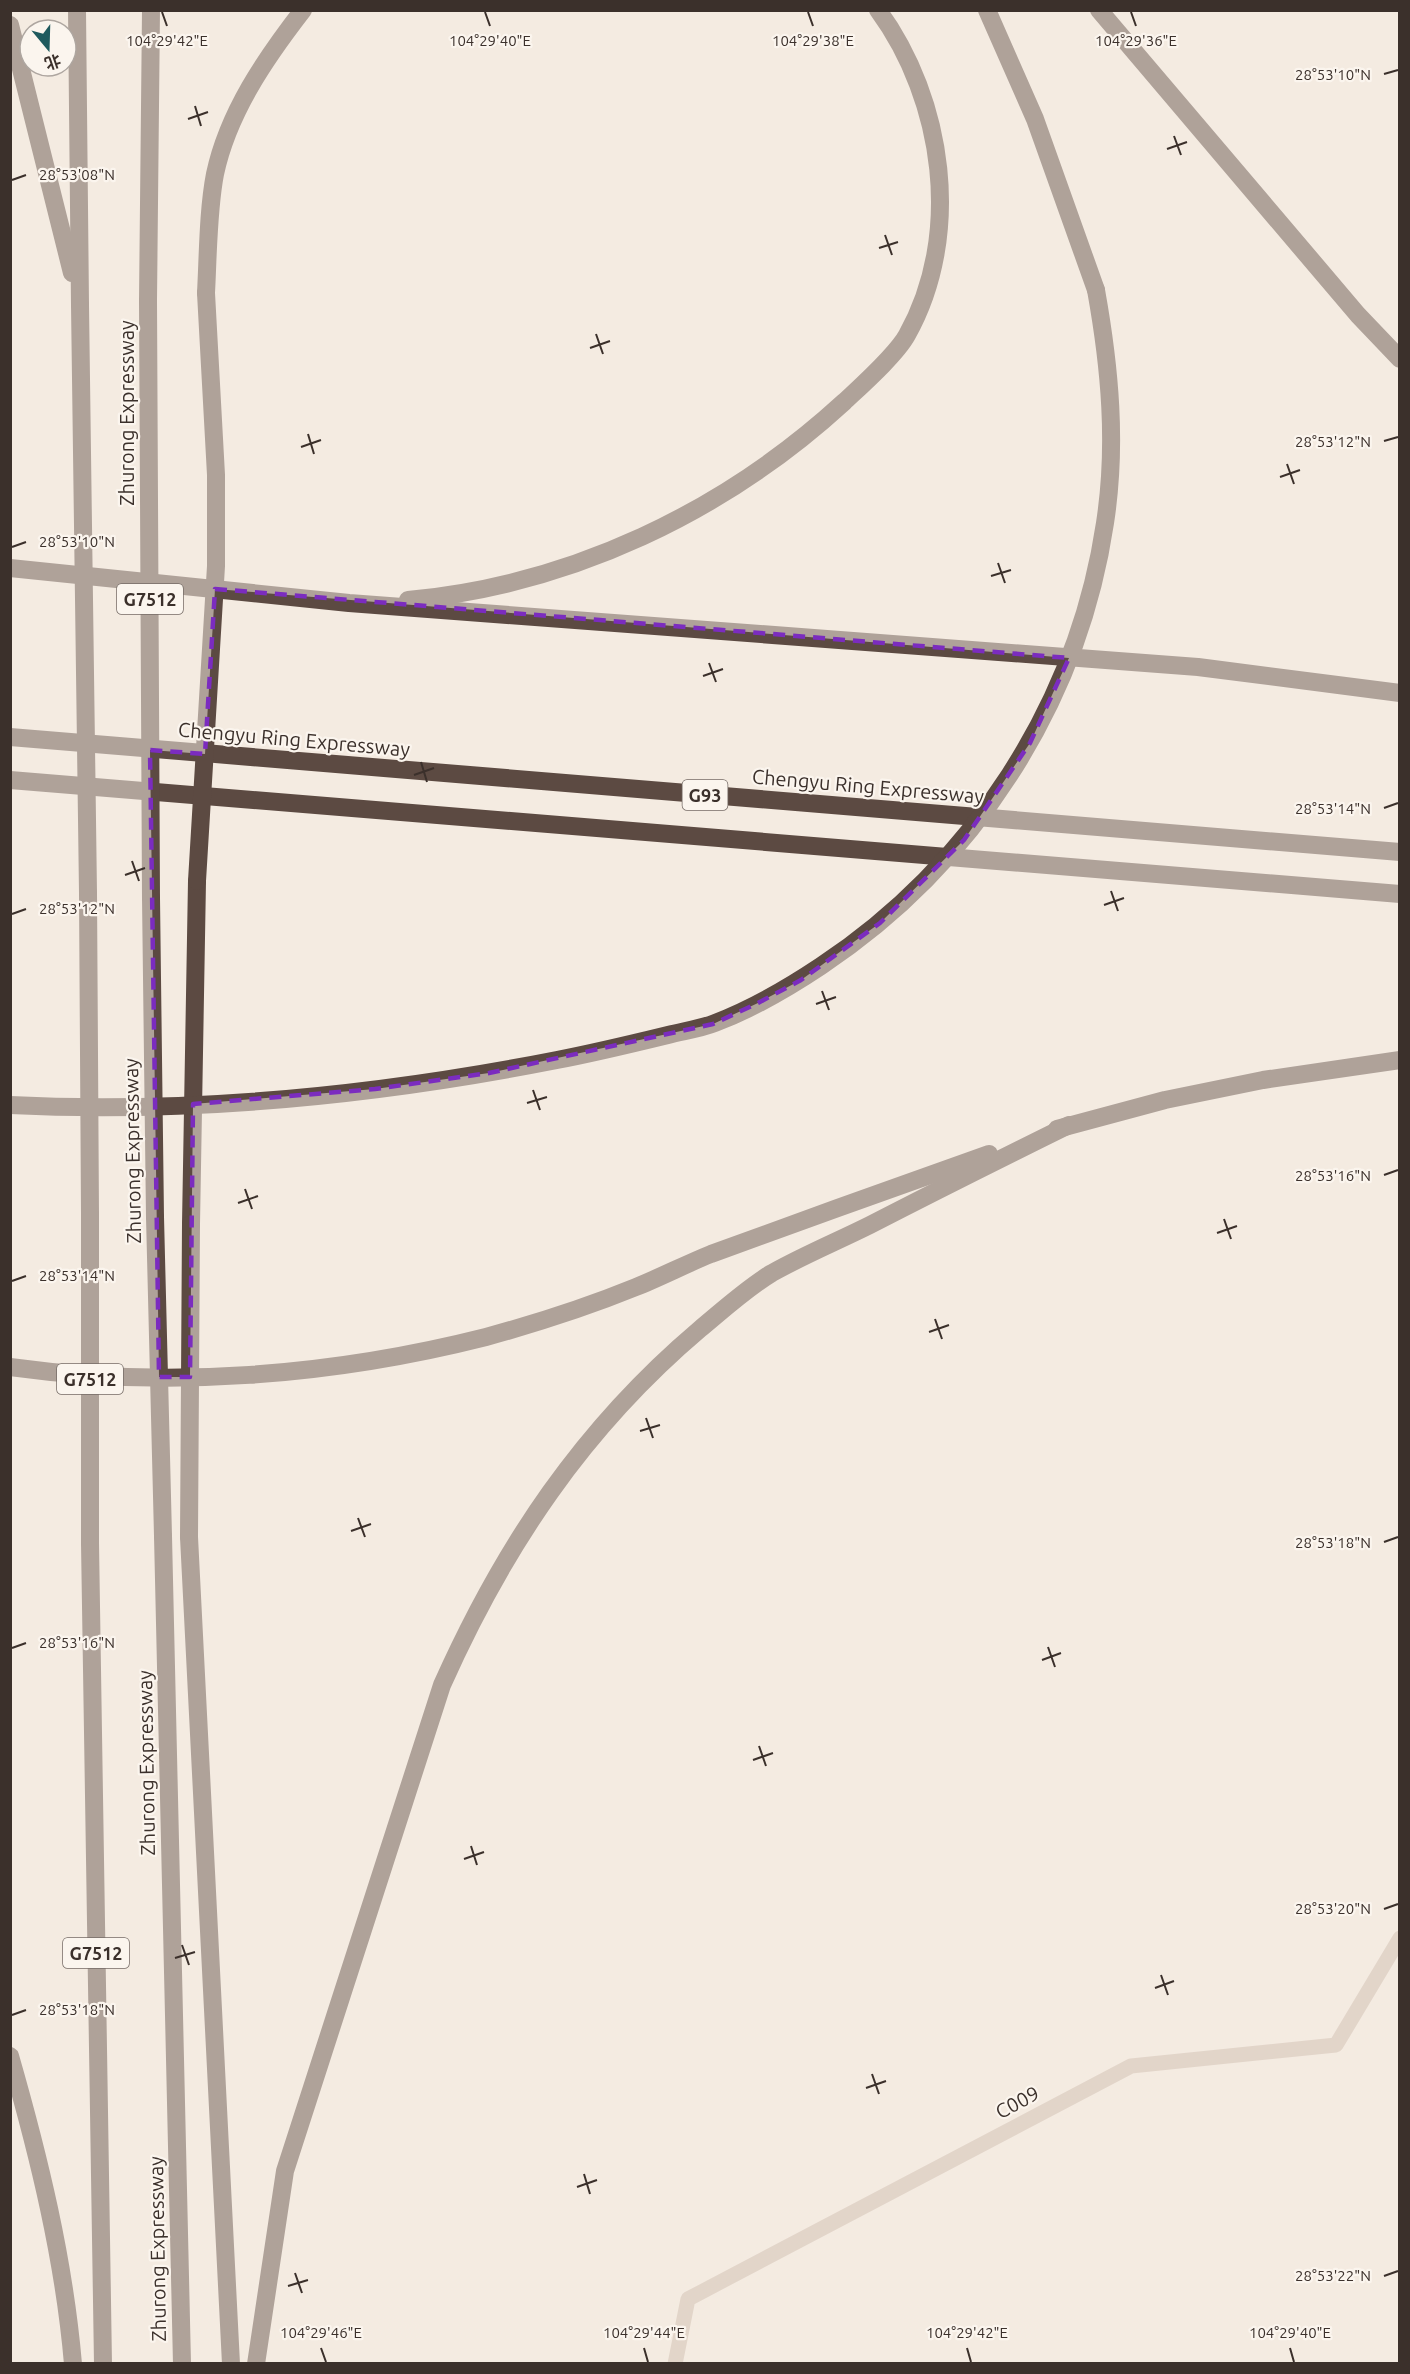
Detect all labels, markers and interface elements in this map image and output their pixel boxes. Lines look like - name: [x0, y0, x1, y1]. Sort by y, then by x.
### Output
- north arrow: [18, 18, 78, 78]
- text: 104°29'42"E: [126, 32, 208, 49]
- text: 104°29'40"E: [449, 32, 531, 49]
- text: 104°29'38"E: [772, 32, 854, 49]
- text: 104°29'36"E: [1095, 32, 1177, 49]
- text: 北: [42, 51, 63, 73]
- text: 28°53'10"N: [1295, 66, 1371, 83]
- text: 28°53'08"N: [39, 166, 115, 183]
- street label: Zhurong Expressway: [115, 320, 138, 506]
- text: 28°53'12"N: [1295, 433, 1371, 450]
- text: 28°53'10"N: [39, 533, 115, 550]
- road number: G7512: [117, 584, 183, 614]
- street label: Chengyu Ring Expressway: [177, 717, 411, 761]
- street label: Chengyu Ring Expressway: [751, 764, 985, 808]
- road number: G93: [682, 780, 728, 810]
- text: 28°53'14"N: [1295, 800, 1371, 817]
- text: 28°53'12"N: [39, 900, 115, 917]
- street label: Zhurong Expressway: [119, 1058, 145, 1244]
- text: 28°53'16"N: [1295, 1167, 1371, 1184]
- text: 28°53'14"N: [39, 1267, 115, 1284]
- road number: G7512: [57, 1364, 123, 1394]
- text: 28°53'18"N: [1295, 1534, 1371, 1551]
- text: 28°53'16"N: [39, 1634, 115, 1651]
- street label: Zhurong Expressway: [133, 1670, 159, 1856]
- text: 28°53'20"N: [1295, 1900, 1371, 1917]
- road number: G7512: [63, 1938, 129, 1968]
- text: 28°53'18"N: [39, 2001, 115, 2018]
- street label: C009: [991, 2081, 1043, 2123]
- street label: Zhurong Expressway: [144, 2156, 170, 2342]
- text: 28°53'22"N: [1295, 2267, 1371, 2284]
- text: 104°29'46"E: [280, 2324, 362, 2341]
- text: 104°29'44"E: [603, 2324, 685, 2341]
- text: 104°29'42"E: [926, 2324, 1008, 2341]
- text: 104°29'40"E: [1249, 2324, 1331, 2341]

